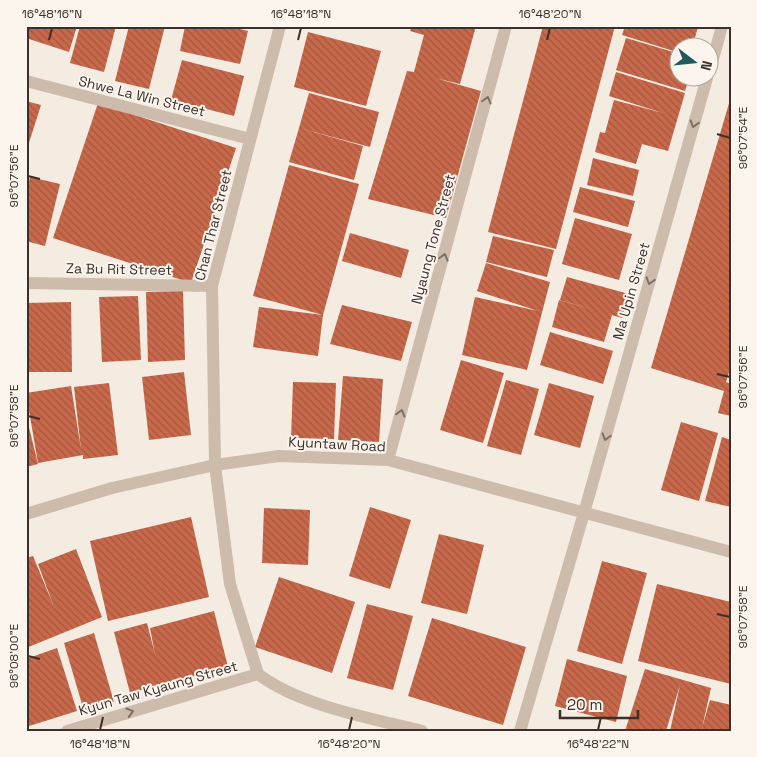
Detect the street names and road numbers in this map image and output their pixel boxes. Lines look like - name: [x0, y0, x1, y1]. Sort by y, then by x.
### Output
- street label: Shwe La Win Street: [77, 72, 207, 120]
- street label: Chan Thar Street: [190, 168, 236, 282]
- street label: Nyaung Tone Street: [407, 172, 459, 306]
- street label: Ma Upin Street: [608, 240, 654, 342]
- street label: Za Bu Rit Street: [66, 259, 172, 279]
- street label: Kyuntaw Road: [288, 432, 386, 456]
- street label: Kyun Taw Kyaung Street: [76, 657, 240, 719]

